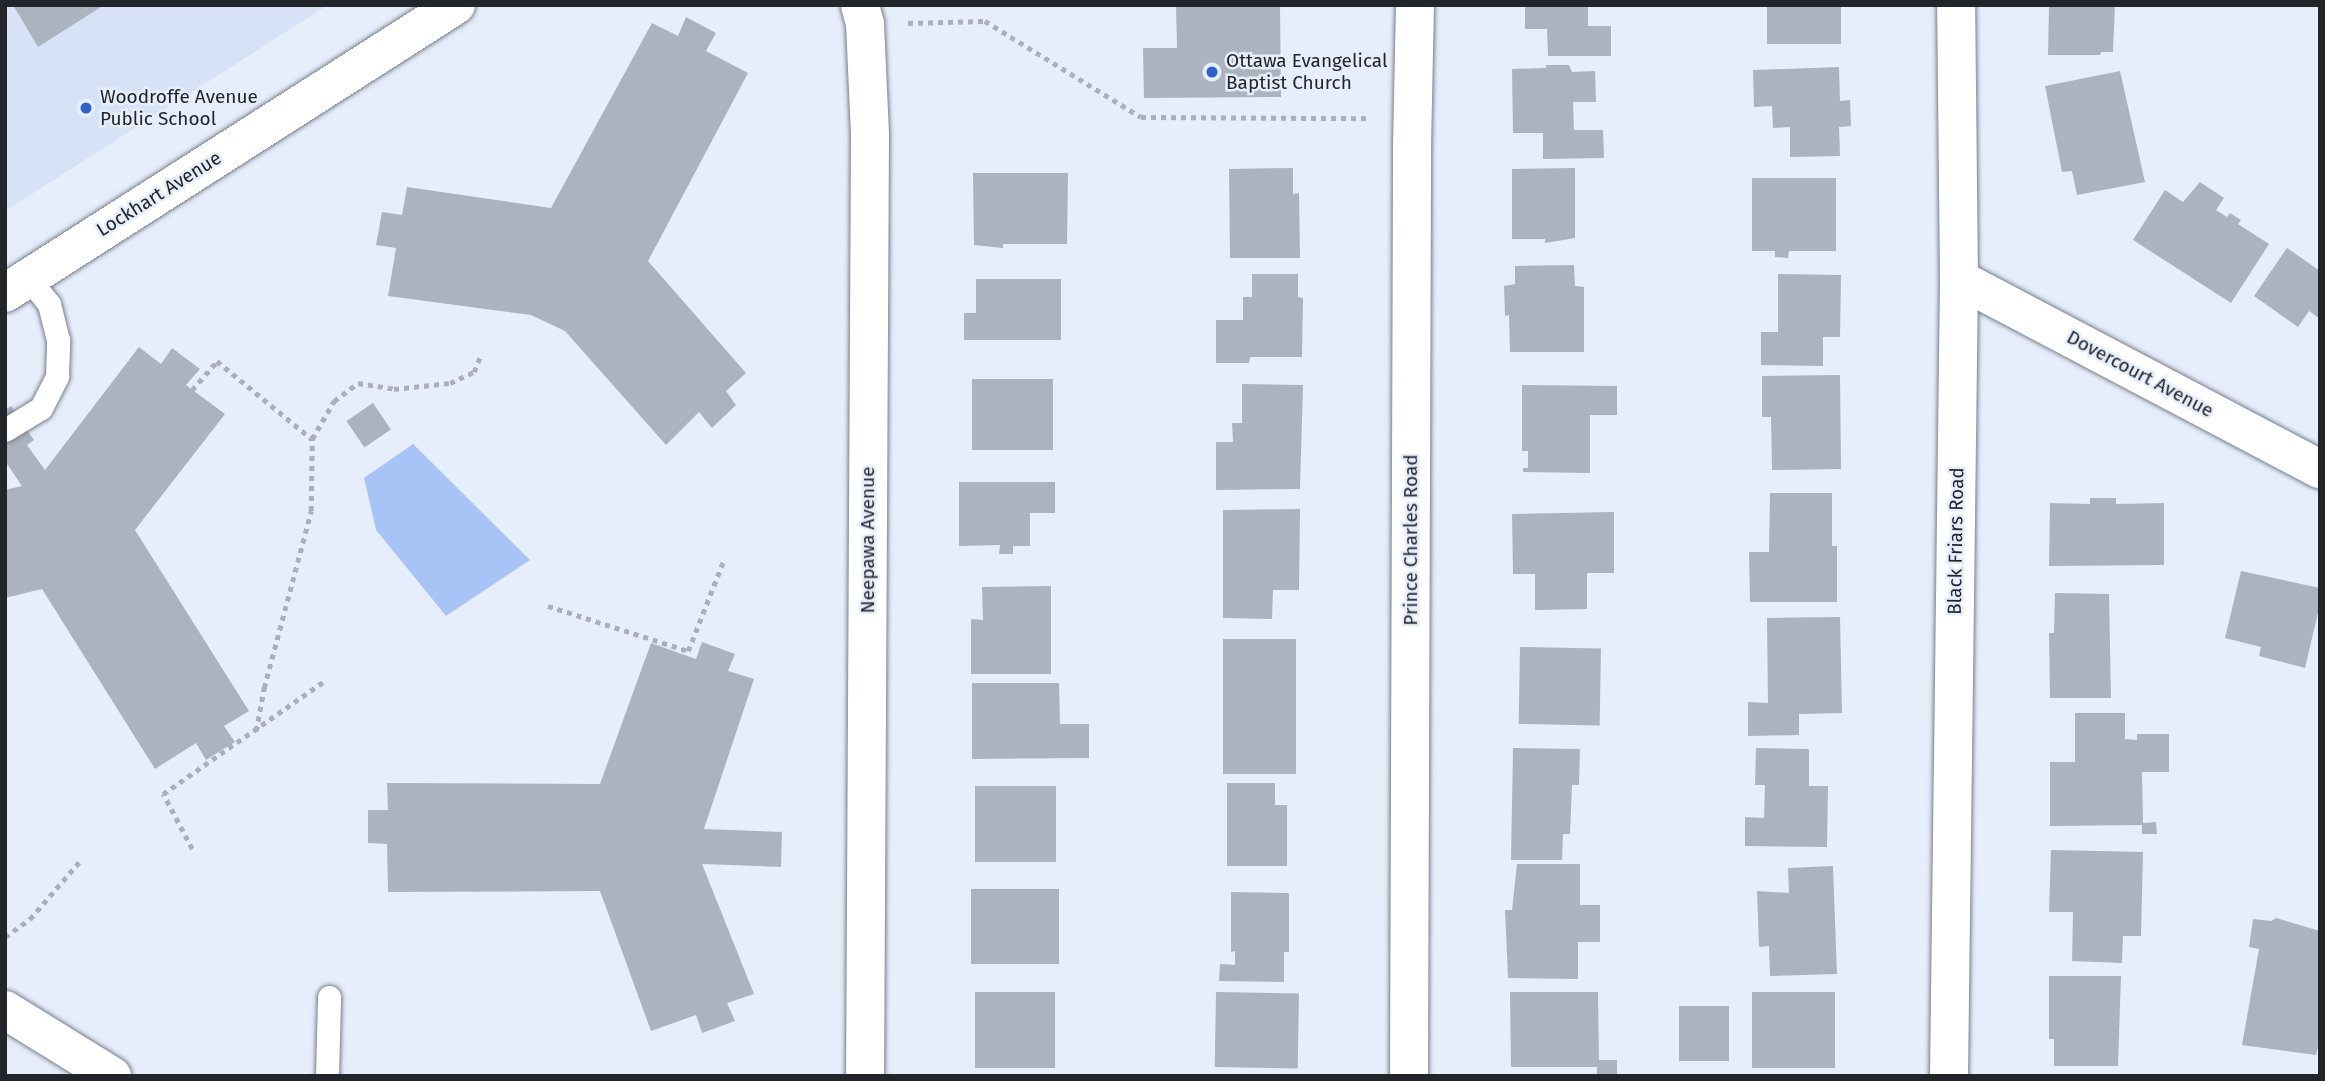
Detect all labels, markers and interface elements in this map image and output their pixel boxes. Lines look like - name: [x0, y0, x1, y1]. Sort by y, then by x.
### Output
- place label: Ottawa Evangelical Baptist Church: [1226, 50, 1387, 94]
- marker: Ottawa Evangelical Baptist Church: [1204, 64, 1220, 80]
- place label: Woodroffe Avenue Public School: [100, 86, 258, 130]
- marker: Woodroffe Avenue Public School: [78, 100, 94, 116]
- street label: Lockhart Avenue: [92, 147, 226, 241]
- street label: Dovercourt Avenue: [2063, 326, 2217, 422]
- street label: Prince Charles Road: [1400, 454, 1422, 626]
- street label: Neepawa Avenue: [857, 467, 879, 613]
- street label: Black Friars Road: [1943, 467, 1969, 615]

